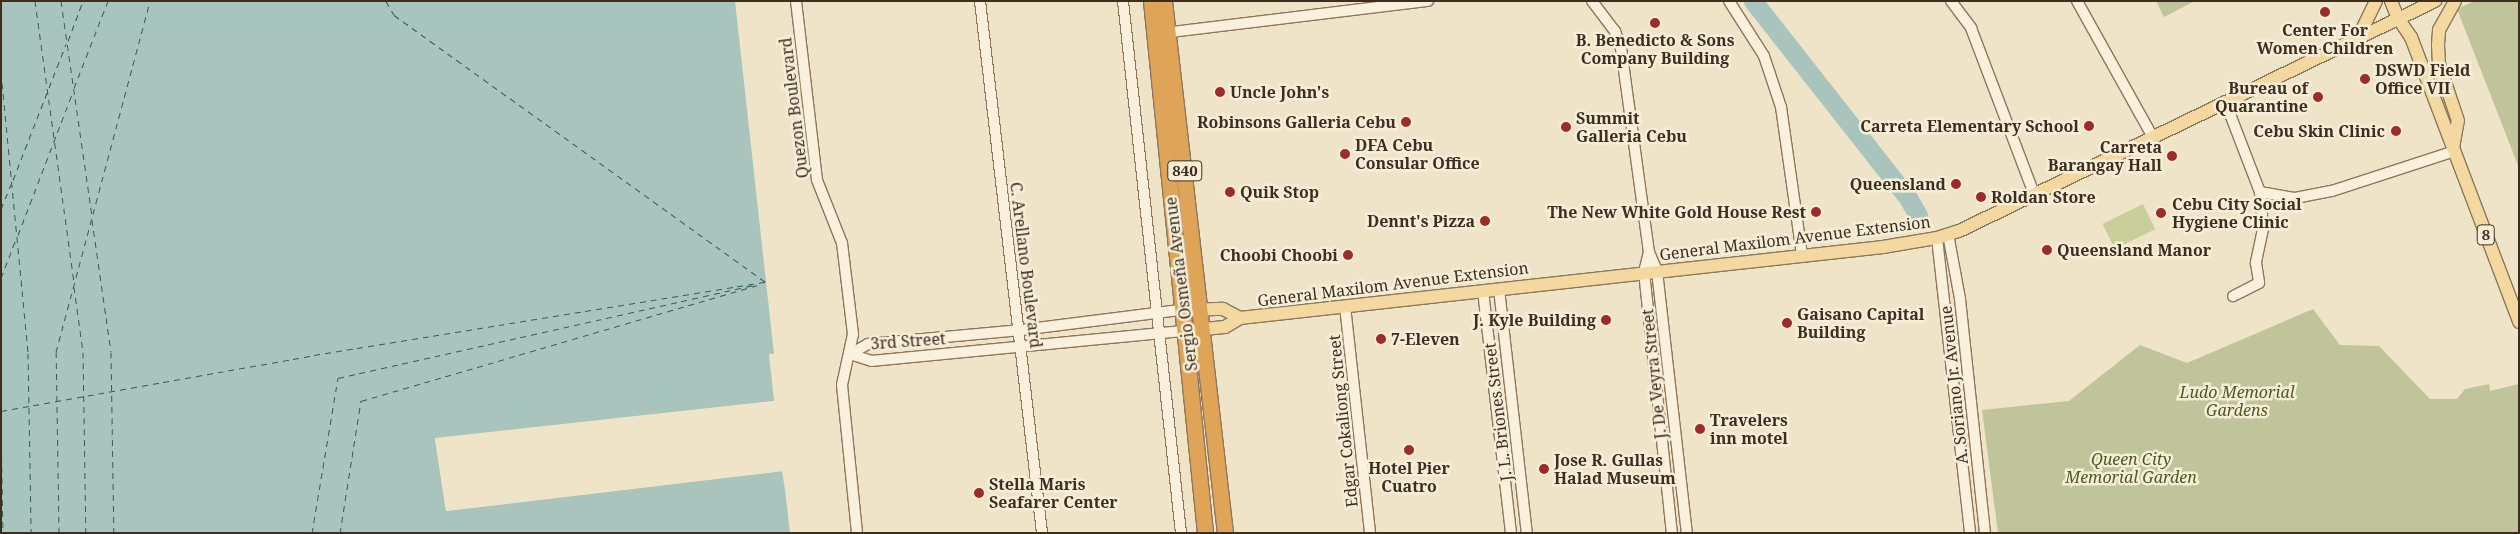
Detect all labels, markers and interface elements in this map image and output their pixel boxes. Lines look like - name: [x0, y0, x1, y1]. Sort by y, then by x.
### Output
- marker: Center For Women Children: [2319, 6, 2331, 18]
- marker: B. Benedicto & Sons Company Building: [1649, 17, 1661, 29]
- place label: Center For Women Children: [2257, 20, 2393, 58]
- place label: B. Benedicto & Sons Company Building: [1576, 30, 1734, 68]
- street label: Quezon Boulevard: [776, 37, 812, 179]
- place label: DSWD Field Office VII: [2375, 60, 2470, 98]
- marker: DSWD Field Office VII: [2359, 73, 2371, 85]
- place label: Bureau of Quarantine: [2215, 78, 2308, 116]
- place label: Uncle John's: [1230, 82, 1329, 102]
- marker: Uncle John's: [1214, 86, 1226, 98]
- marker: Bureau of Quarantine: [2312, 91, 2324, 103]
- place label: Summit Galleria Cebu: [1576, 108, 1687, 146]
- place label: Robinsons Galleria Cebu: [1197, 112, 1396, 132]
- marker: Robinsons Galleria Cebu: [1400, 116, 1412, 128]
- place label: Carreta Elementary School: [1860, 116, 2079, 136]
- marker: Carreta Elementary School: [2083, 120, 2095, 132]
- marker: Summit Galleria Cebu: [1560, 121, 1572, 133]
- place label: Cebu Skin Clinic: [2253, 121, 2385, 141]
- marker: Cebu Skin Clinic: [2389, 124, 2403, 138]
- place label: DFA Cebu Consular Office: [1355, 135, 1480, 173]
- place label: Carreta Barangay Hall: [2048, 137, 2162, 175]
- marker: DFA Cebu Consular Office: [1339, 148, 1351, 160]
- marker: Carreta Barangay Hall: [2166, 150, 2178, 162]
- road number: 840: [1166, 158, 1204, 184]
- place label: Queensland: [1850, 174, 1946, 194]
- marker: Queensland: [1950, 178, 1962, 190]
- street label: C. Arellano Boulevard: [1006, 181, 1046, 349]
- place label: Quik Stop: [1240, 182, 1319, 202]
- marker: Quik Stop: [1224, 186, 1236, 198]
- place label: Roldan Store: [1991, 187, 2096, 207]
- marker: Roldan Store: [1975, 191, 1987, 203]
- place label: Cebu City Social Hygiene Clinic: [2172, 194, 2302, 232]
- street label: Sergio Osmeña Avenue: [1161, 196, 1201, 372]
- place label: The New White Gold House Rest: [1547, 202, 1806, 222]
- marker: The New White Gold House Rest: [1810, 206, 1822, 218]
- marker: Cebu City Social Hygiene Clinic: [2154, 206, 2168, 220]
- place label: Dennt's Pizza: [1367, 211, 1475, 231]
- street label: General Maxilom Avenue Extension: [1658, 212, 1932, 264]
- marker: Dennt's Pizza: [1479, 215, 1491, 227]
- road number: 8: [2476, 222, 2496, 248]
- place label: Queensland Manor: [2057, 240, 2211, 260]
- marker: Queensland Manor: [2041, 244, 2053, 256]
- place label: Choobi Choobi: [1220, 245, 1338, 265]
- marker: Choobi Choobi: [1342, 249, 1354, 261]
- street label: General Maxilom Avenue Extension: [1256, 258, 1530, 310]
- place label: Gaisano Capital Building: [1797, 304, 1924, 342]
- street label: A. Soriano Jr. Avenue: [1936, 305, 1972, 465]
- street label: J. De Veyra Street: [1638, 308, 1670, 440]
- place label: J. Kyle Building: [1473, 310, 1596, 330]
- marker: J. Kyle Building: [1600, 314, 1612, 326]
- marker: Gaisano Capital Building: [1781, 317, 1793, 329]
- street label: 3rd Street: [870, 329, 946, 353]
- place label: 7-Eleven: [1391, 329, 1460, 349]
- marker: 7-Eleven: [1375, 333, 1387, 345]
- street label: Edgar Cokaliong Street: [1324, 334, 1362, 508]
- street label: J. L. Briones Street: [1480, 342, 1516, 482]
- park label: Ludo Memorial Gardens: [2179, 382, 2295, 420]
- place label: Travelers inn motel: [1710, 410, 1788, 448]
- marker: Travelers inn motel: [1694, 423, 1706, 435]
- marker: Hotel Pier Cuatro: [1403, 444, 1415, 456]
- park label: Queen City Memorial Garden: [2065, 449, 2197, 487]
- place label: Jose R. Gullas Halad Museum: [1554, 450, 1676, 488]
- place label: Hotel Pier Cuatro: [1368, 458, 1450, 496]
- marker: Jose R. Gullas Halad Museum: [1538, 463, 1550, 475]
- place label: Stella Maris Seafarer Center: [989, 474, 1118, 512]
- marker: Stella Maris Seafarer Center: [973, 487, 985, 499]

